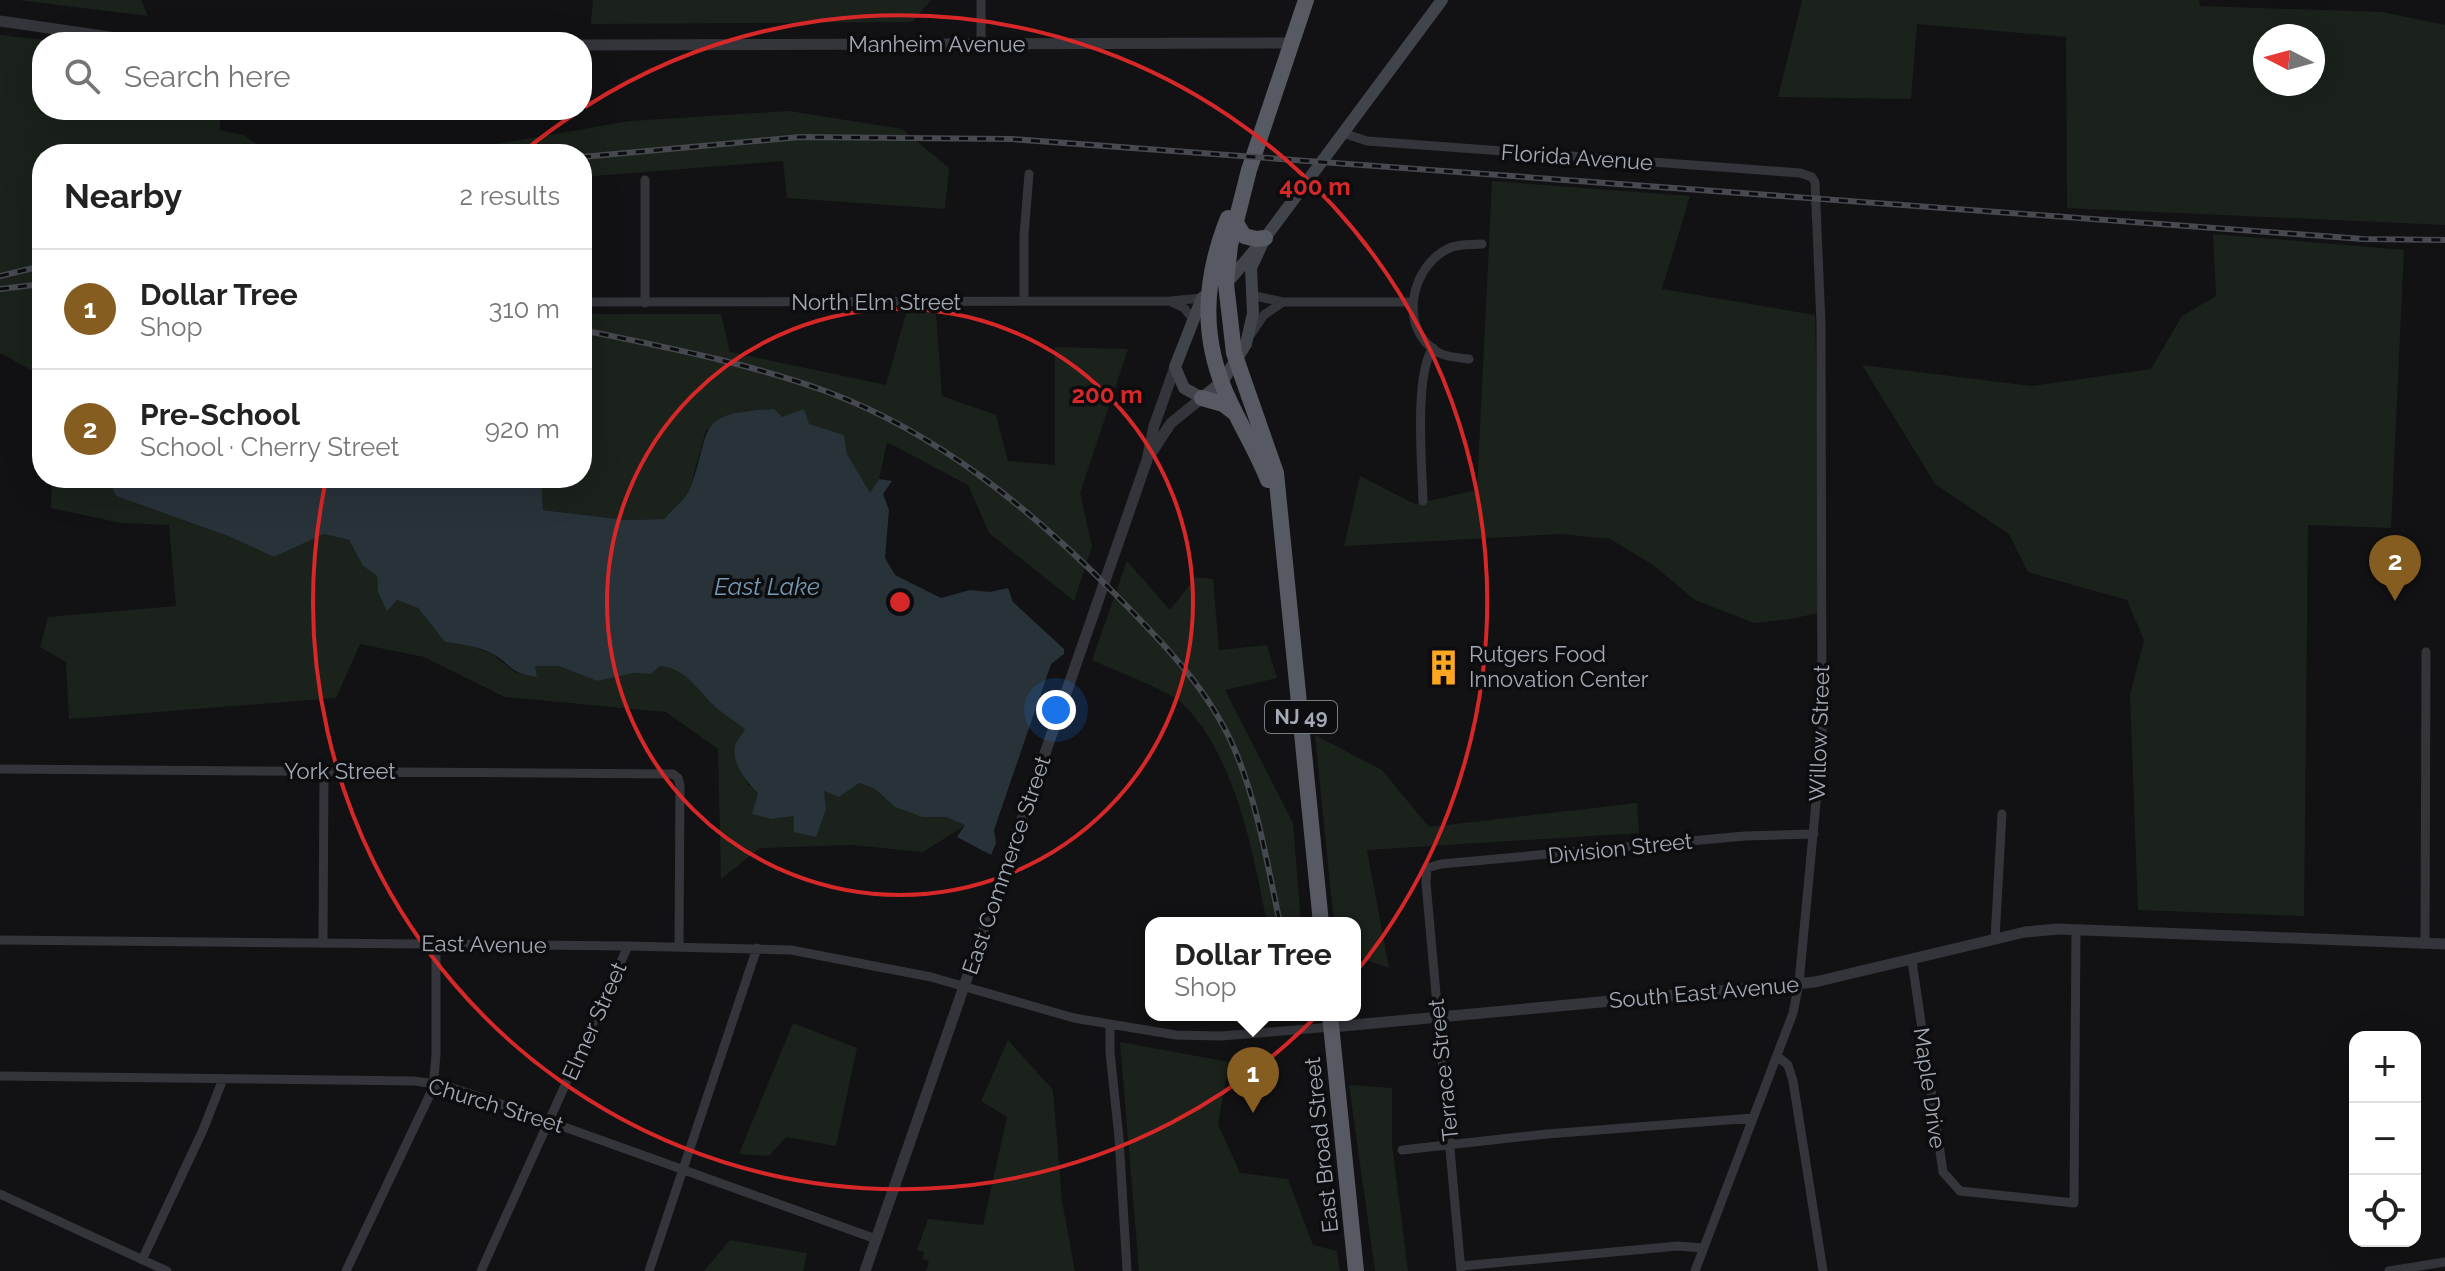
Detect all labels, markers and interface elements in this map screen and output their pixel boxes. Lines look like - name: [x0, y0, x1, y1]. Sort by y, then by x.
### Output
- north arrow: [2253, 24, 2325, 96]
- street label: Manheim Avenue: [849, 31, 1026, 57]
- search box: [32, 32, 592, 120]
- icon: search: [60, 54, 104, 98]
- text: Search here: [124, 59, 291, 94]
- street label: Florida Avenue: [1500, 139, 1654, 175]
- text: 400 m: [1279, 172, 1351, 201]
- text: Nearby: [64, 176, 182, 216]
- text: 2 results: [460, 181, 560, 211]
- text: Dollar Tree: [140, 277, 298, 312]
- street label: North Elm Street: [791, 289, 961, 315]
- text: 1: [84, 294, 96, 324]
- text: 310 m: [489, 294, 560, 324]
- text: Shop: [140, 312, 202, 342]
- text: 200 m: [1071, 380, 1143, 409]
- text: Pre-School: [140, 397, 300, 432]
- text: 2: [83, 414, 97, 444]
- text: 920 m: [485, 414, 560, 444]
- text: School · Cherry Street: [140, 432, 399, 462]
- pin: 2: [2369, 535, 2421, 601]
- water label: East Lake: [714, 572, 820, 601]
- centre of rings: [886, 588, 914, 616]
- place label: Rutgers Food Innovation Center: [1469, 641, 1649, 692]
- building icon: Rutgers Food Innovation Center: [1424, 648, 1462, 686]
- street label: Willow Street: [1804, 664, 1834, 802]
- your location: [1036, 690, 1076, 730]
- road number: NJ 49: [1265, 701, 1337, 733]
- street label: East Commerce Street: [956, 752, 1056, 978]
- street label: York Street: [284, 758, 396, 784]
- street label: Division Street: [1547, 827, 1694, 869]
- popup: [1145, 917, 1361, 1021]
- street label: East Avenue: [421, 930, 547, 958]
- text: Dollar Tree: [1174, 937, 1332, 972]
- street label: Elmer Street: [556, 957, 632, 1084]
- street label: South East Avenue: [1608, 971, 1800, 1013]
- text: Shop: [1174, 972, 1237, 1002]
- street label: Terrace Street: [1423, 997, 1463, 1142]
- street label: Maple Drive: [1909, 1026, 1951, 1150]
- map controls: [2349, 1031, 2421, 1247]
- button: +: [2349, 1031, 2421, 1103]
- pin: 1: [1227, 1047, 1279, 1113]
- street label: East Broad Street: [1299, 1055, 1343, 1234]
- street label: Church Street: [425, 1072, 567, 1138]
- button: −: [2349, 1103, 2421, 1175]
- button: locate: [2349, 1175, 2421, 1247]

